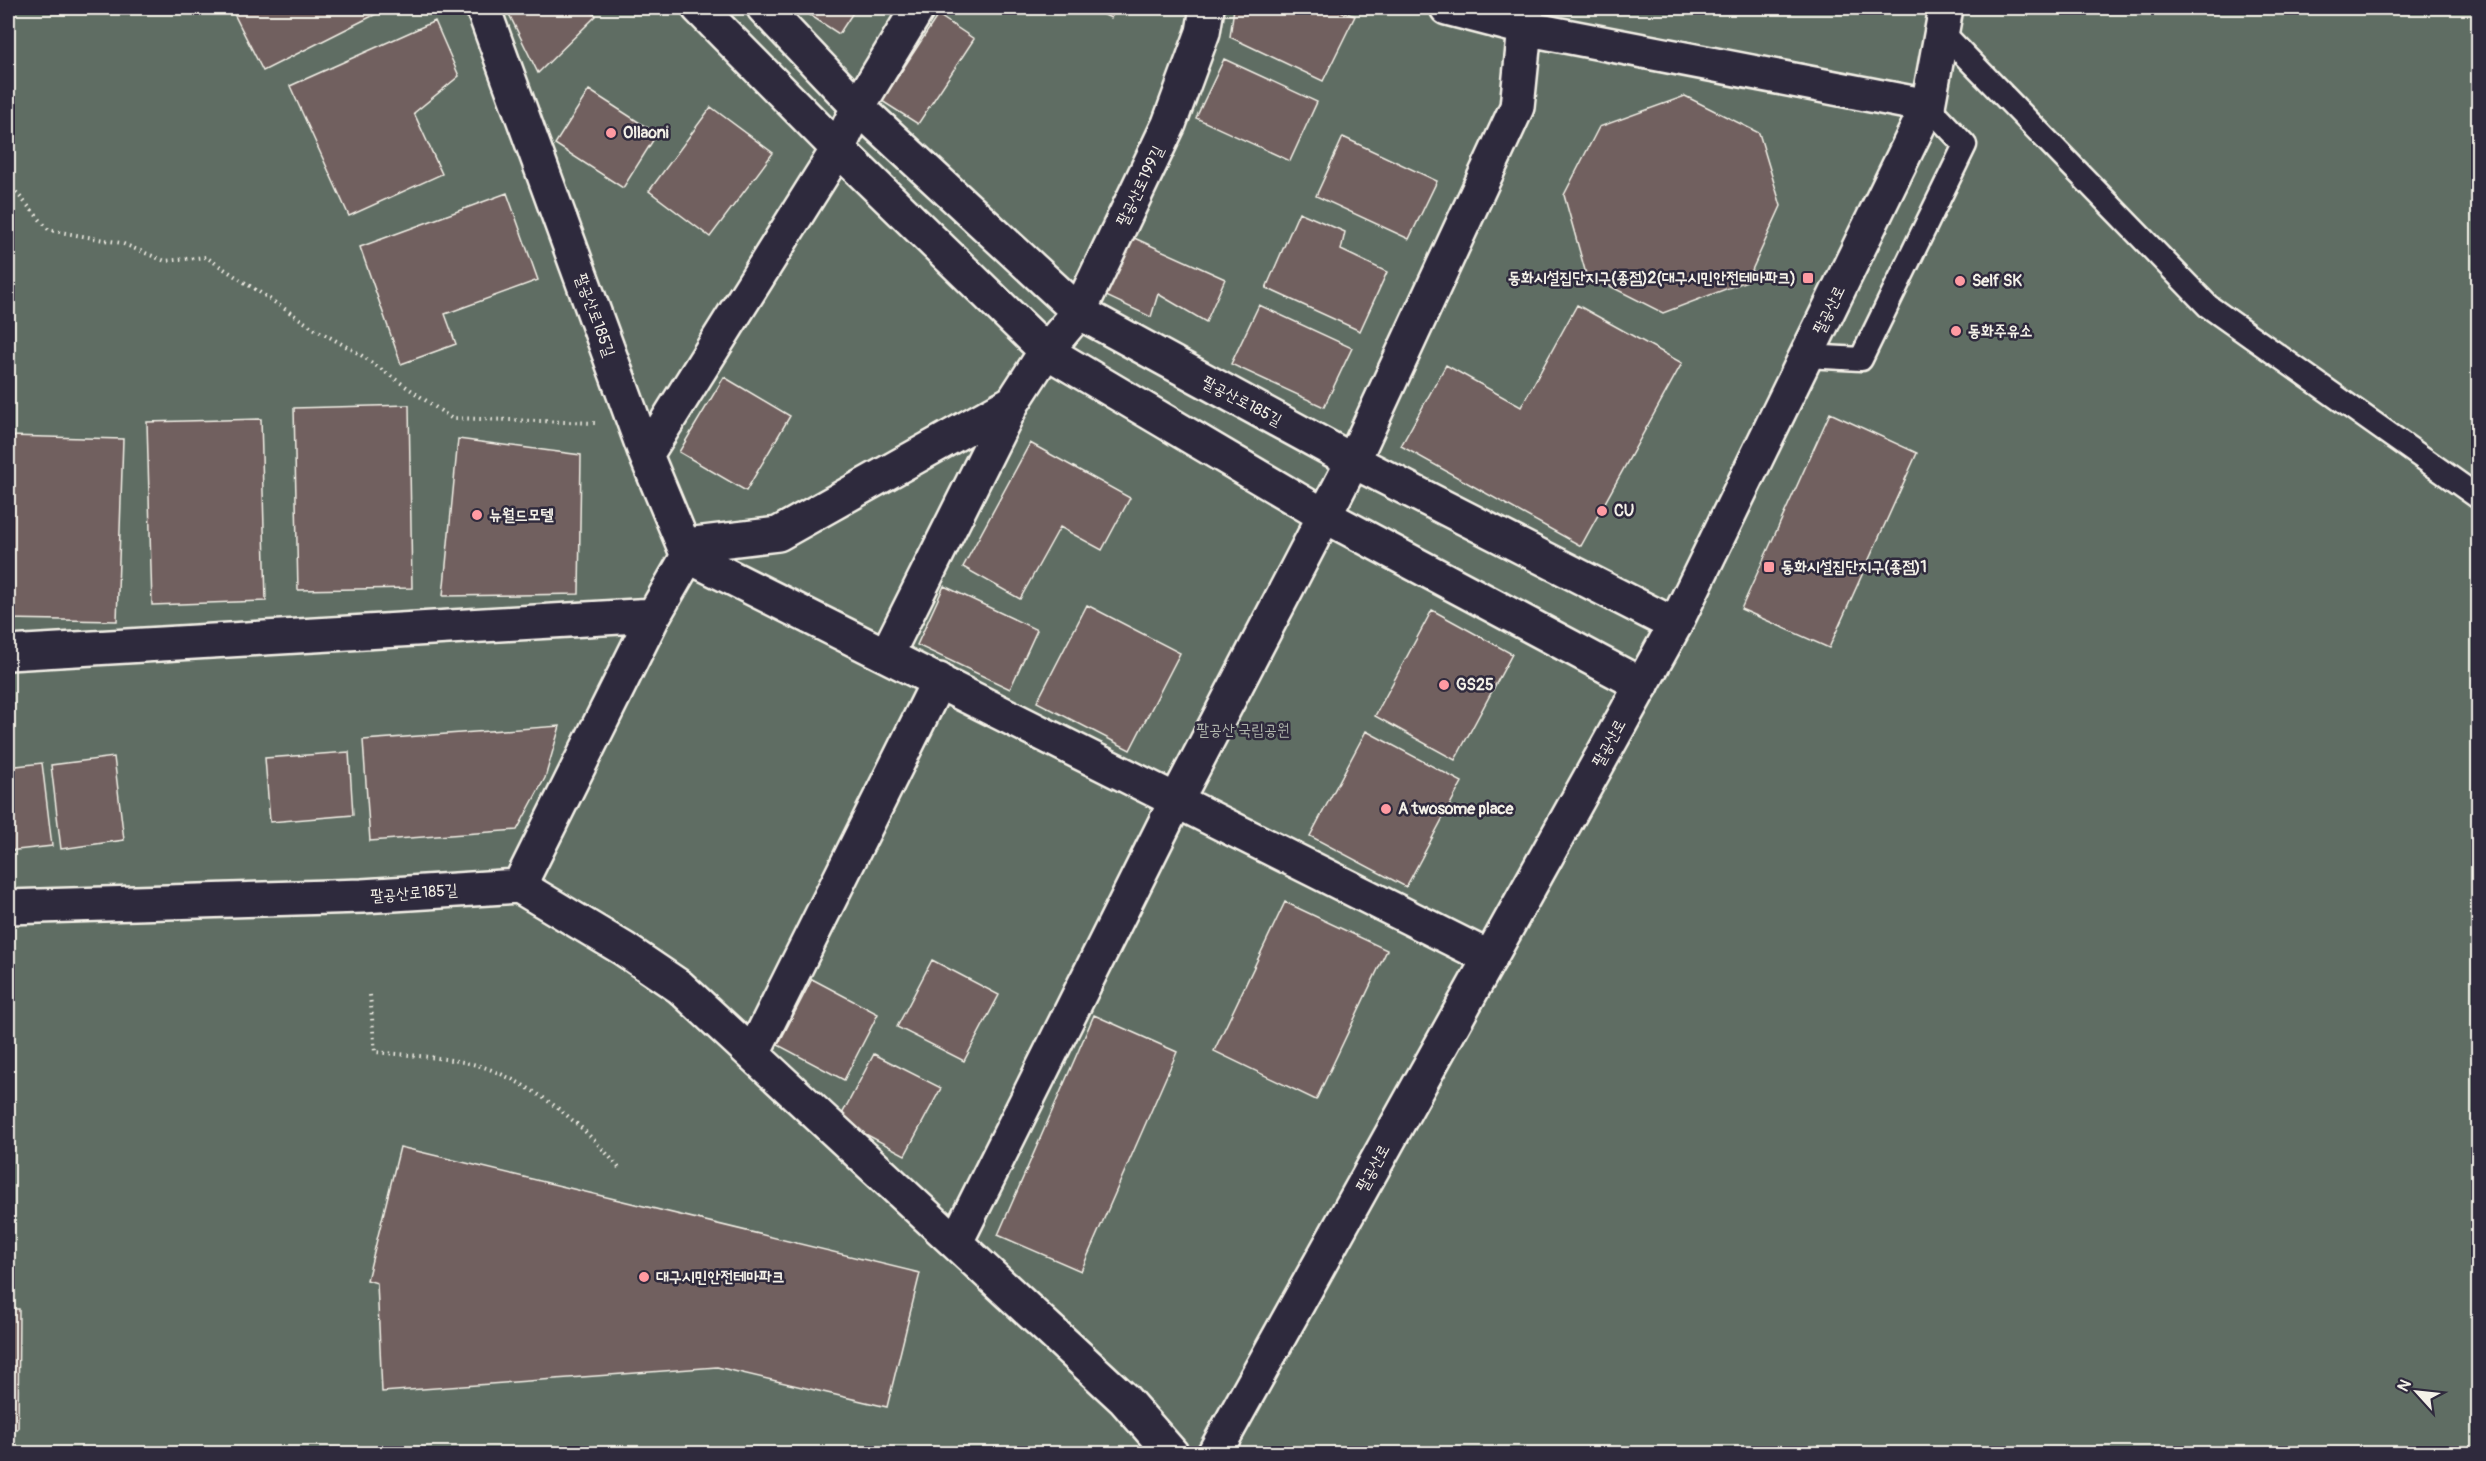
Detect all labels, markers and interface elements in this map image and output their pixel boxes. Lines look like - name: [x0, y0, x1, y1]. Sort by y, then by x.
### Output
- place label: Ollaoni: [623, 123, 669, 143]
- marker: Ollaoni: [604, 126, 618, 140]
- street label: 팔공산로199길: [1112, 142, 1168, 230]
- place label: 동화시설집단지구(종점)2(대구시민안전테마파크): [1508, 268, 1796, 288]
- street label: 팔공산로185길: [571, 271, 619, 360]
- marker: 동화시설집단지구(종점)2(대구시민안전테마파크): [1801, 271, 1815, 285]
- place label: Self SK: [1972, 271, 2022, 291]
- marker: Self SK: [1953, 274, 1967, 288]
- street label: 팔공산로: [1809, 282, 1849, 338]
- place label: 동화주유소: [1968, 321, 2033, 341]
- marker: 동화주유소: [1949, 324, 1963, 338]
- street label: 팔공산로185길: [1199, 372, 1285, 430]
- place label: CU: [1614, 501, 1635, 521]
- marker: CU: [1595, 504, 1609, 518]
- place label: 뉴월드모텔: [489, 505, 555, 525]
- marker: 뉴월드모텔: [470, 508, 484, 522]
- place label: 동화시설집단지구(종점)1: [1781, 557, 1927, 577]
- marker: 동화시설집단지구(종점)1: [1762, 560, 1776, 574]
- place label: GS25: [1456, 675, 1494, 695]
- marker: GS25: [1437, 678, 1451, 692]
- street label: 팔공산로: [1588, 716, 1630, 770]
- park label: 팔공산 국립공원: [1196, 720, 1290, 740]
- place label: A twosome place: [1398, 799, 1514, 819]
- marker: A twosome place: [1379, 802, 1393, 816]
- street label: 팔공산로185길: [370, 880, 458, 906]
- street label: 팔공산로: [1352, 1141, 1394, 1195]
- place label: 대구시민안전테마파크: [656, 1267, 785, 1287]
- marker: 대구시민안전테마파크: [637, 1270, 651, 1284]
- north arrow: [2387, 1362, 2447, 1422]
- text: N: [2393, 1376, 2416, 1395]

